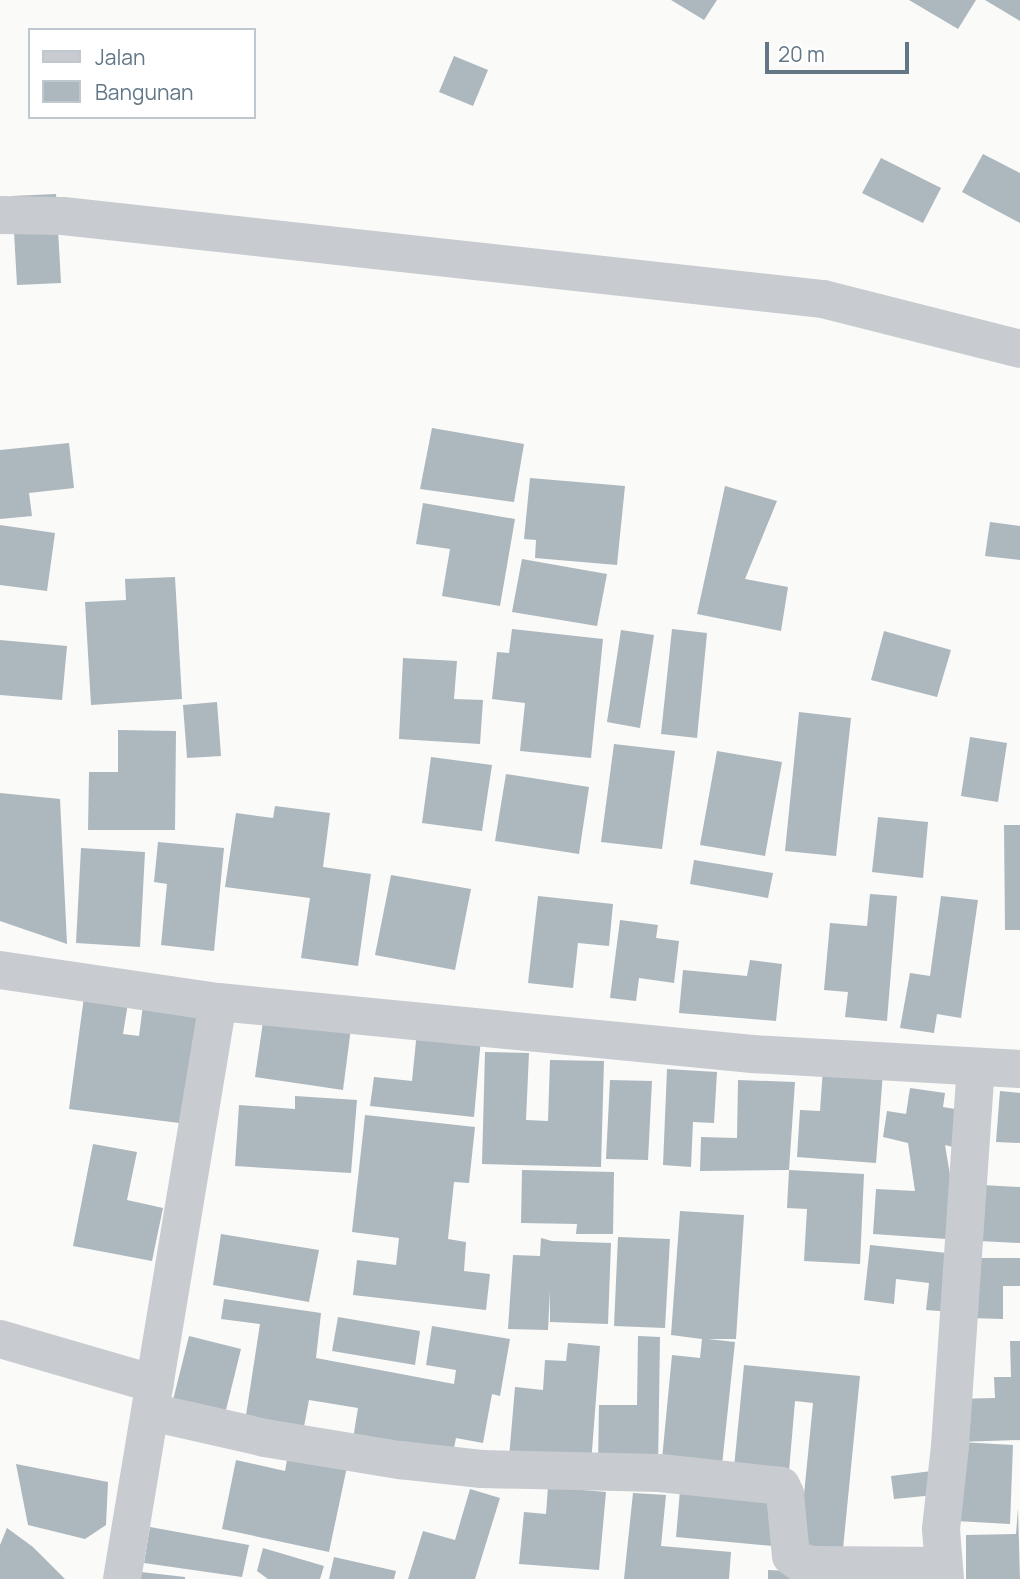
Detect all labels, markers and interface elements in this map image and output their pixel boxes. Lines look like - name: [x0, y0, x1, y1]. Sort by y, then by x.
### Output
- legend: [28, 28, 256, 119]
- scale bar: [768, 28, 912, 72]
- text: 20 m: [778, 40, 825, 68]
- text: Jalan: [95, 43, 145, 71]
- text: Bangunan: [95, 78, 194, 106]

